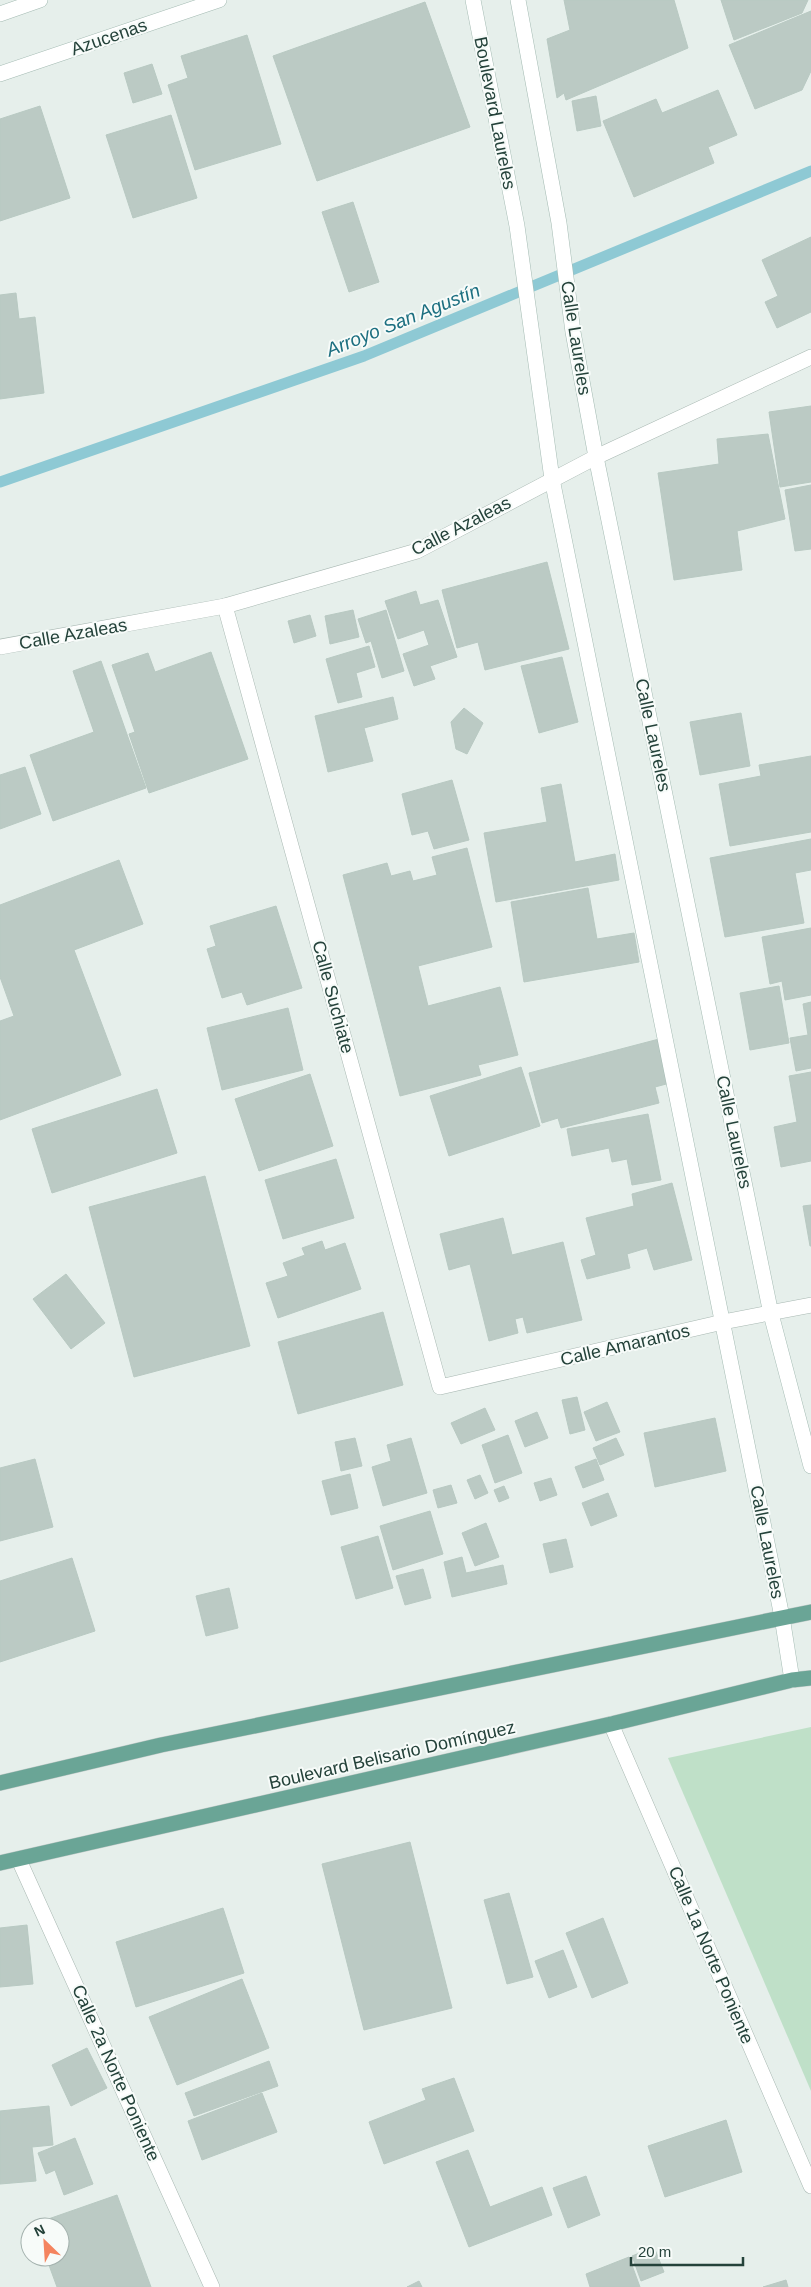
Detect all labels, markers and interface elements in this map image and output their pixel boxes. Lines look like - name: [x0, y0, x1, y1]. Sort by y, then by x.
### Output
- street label: Azucenas: [68, 15, 150, 59]
- street label: Boulevard Laureles: [470, 35, 520, 191]
- water label: Arroyo San Agustín: [322, 280, 483, 361]
- street label: Calle Laureles: [557, 280, 595, 396]
- street label: Calle Azaleas: [408, 492, 514, 560]
- street label: Calle Azaleas: [18, 615, 128, 653]
- street label: Calle Laureles: [631, 677, 675, 793]
- street label: Calle Suchiate: [308, 938, 358, 1056]
- street label: Calle Laureles: [712, 1074, 756, 1190]
- street label: Calle Amarantos: [558, 1320, 692, 1370]
- street label: Calle Laureles: [746, 1484, 788, 1600]
- street label: Boulevard Belisario Domínguez: [267, 1717, 517, 1793]
- street label: Calle 1a Norte Poniente: [664, 1863, 758, 2047]
- street label: Calle 2a Norte Poniente: [68, 1982, 164, 2164]
- north arrow: [20, 2217, 70, 2267]
- text: N: [32, 2221, 47, 2240]
- scale bar: [631, 2234, 744, 2266]
- text: 20 m: [638, 2243, 671, 2260]

